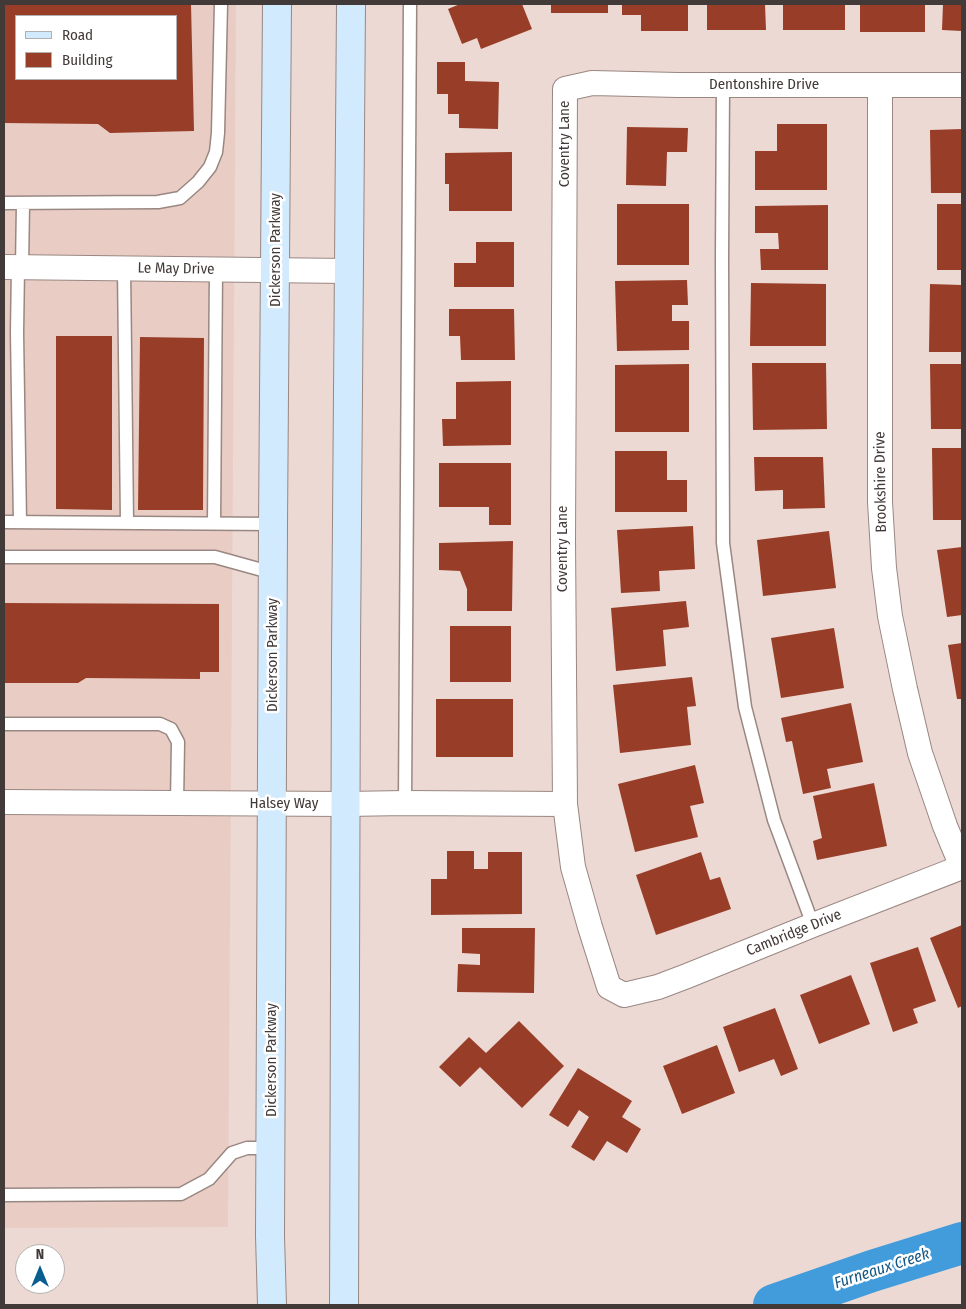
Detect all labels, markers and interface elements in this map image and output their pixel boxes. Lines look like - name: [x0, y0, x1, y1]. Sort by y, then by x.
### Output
- legend: [15, 15, 178, 80]
- text: Road: [62, 26, 93, 44]
- text: Building: [62, 51, 113, 69]
- street label: Dentonshire Drive: [709, 76, 819, 94]
- street label: Coventry Lane: [556, 101, 574, 187]
- street label: Dickerson Parkway: [267, 193, 285, 307]
- street label: Le May Drive: [137, 259, 215, 279]
- street label: Brookshire Drive: [871, 431, 891, 533]
- street label: Coventry Lane: [554, 506, 572, 592]
- street label: Dickerson Parkway: [264, 598, 282, 712]
- street label: Halsey Way: [250, 795, 318, 813]
- street label: Cambridge Drive: [744, 906, 844, 960]
- street label: Dickerson Parkway: [263, 1003, 281, 1117]
- north arrow: [15, 1244, 65, 1294]
- water label: Furneaux Creek: [832, 1245, 932, 1293]
- text: N: [36, 1246, 44, 1263]

